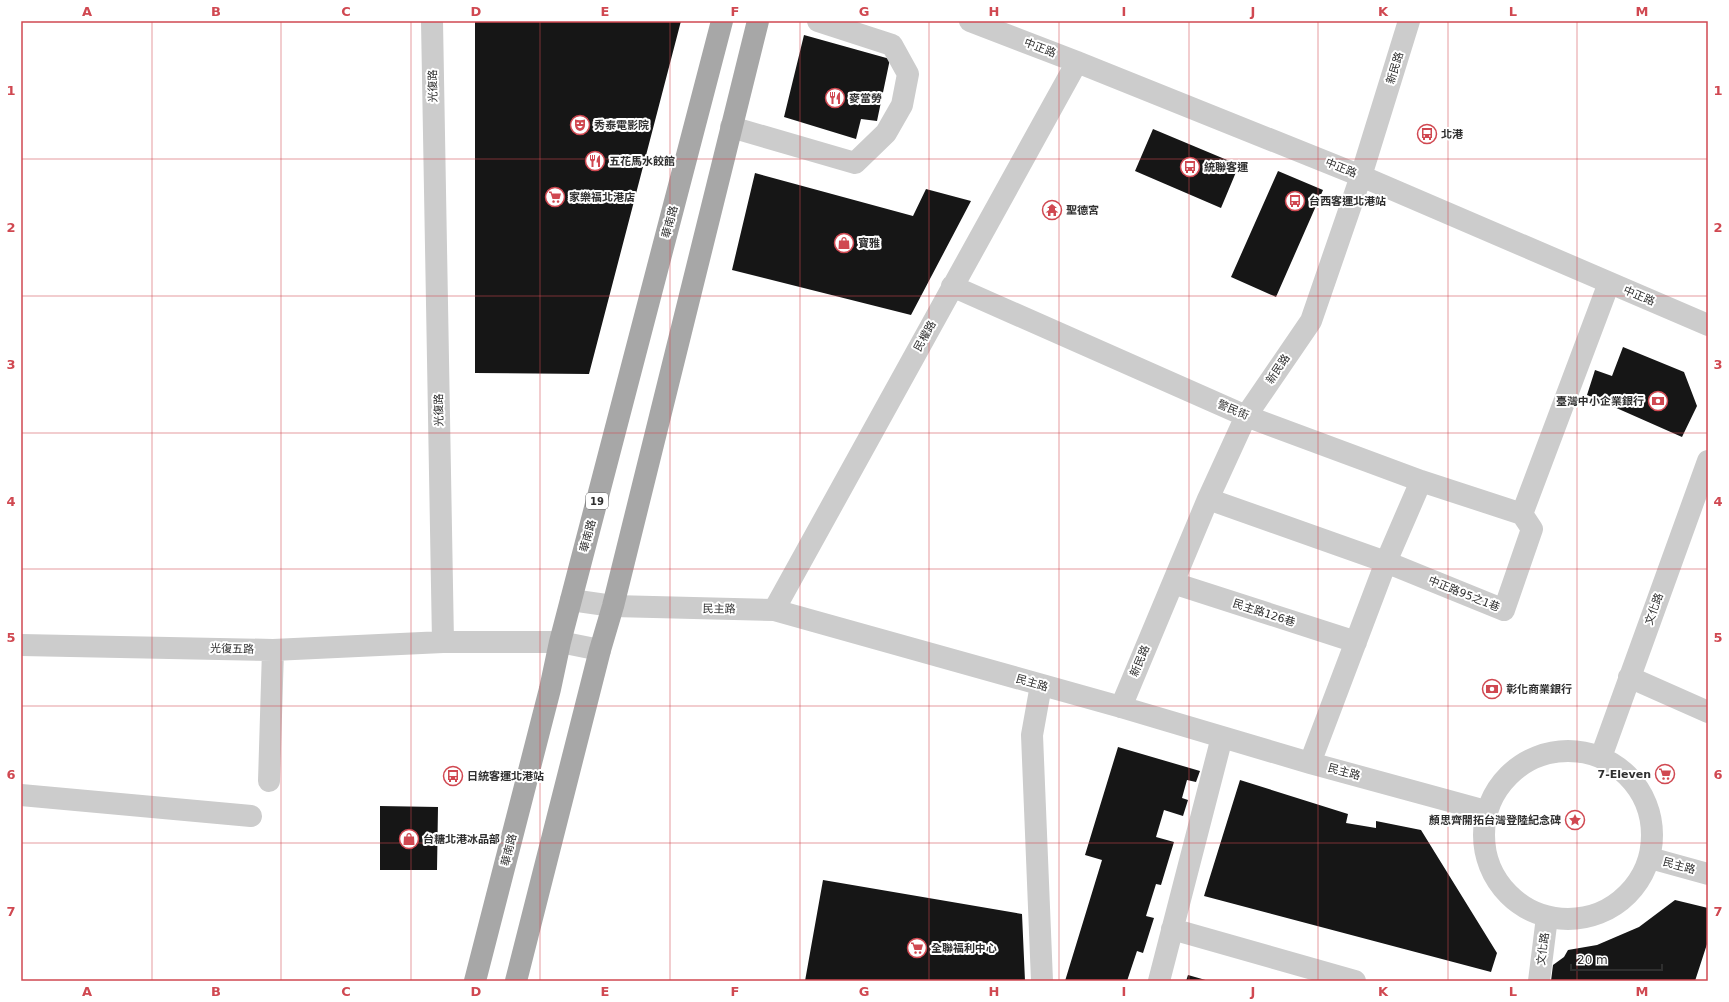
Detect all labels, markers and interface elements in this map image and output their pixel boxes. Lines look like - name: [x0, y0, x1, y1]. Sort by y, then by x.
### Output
- text: A: [82, 4, 92, 19]
- text: B: [211, 4, 221, 19]
- text: C: [341, 4, 351, 19]
- text: D: [471, 4, 482, 19]
- text: E: [601, 4, 609, 19]
- text: F: [731, 4, 739, 19]
- text: G: [859, 4, 869, 19]
- text: H: [989, 4, 999, 19]
- text: I: [1122, 4, 1126, 19]
- text: J: [1250, 4, 1255, 19]
- text: K: [1378, 4, 1389, 19]
- text: L: [1509, 4, 1517, 19]
- text: M: [1636, 4, 1648, 19]
- street label: 中正路: [1022, 36, 1058, 60]
- street label: 新民路: [1384, 50, 1406, 86]
- street label: 光復路: [426, 69, 440, 103]
- text: 1: [6, 83, 16, 98]
- text: 1: [1713, 83, 1723, 98]
- restaurant icon: 麥當勞: [824, 87, 846, 109]
- place label: 麥當勞: [849, 92, 882, 105]
- theatre icon: 秀泰電影院: [569, 114, 591, 136]
- place label: 秀泰電影院: [594, 119, 649, 132]
- bus stop icon: 北港: [1416, 123, 1438, 145]
- place label: 北港: [1441, 128, 1463, 141]
- restaurant icon: 五花馬水餃館: [584, 150, 606, 172]
- place label: 五花馬水餃館: [609, 155, 675, 168]
- bus stop icon: 統聯客運: [1179, 156, 1201, 178]
- street label: 中正路: [1323, 156, 1359, 180]
- place label: 統聯客運: [1204, 161, 1249, 174]
- supermarket icon: 家樂福北港店: [544, 186, 566, 208]
- bus stop icon: 台西客運北港站: [1284, 190, 1306, 212]
- place label: 家樂福北港店: [569, 191, 635, 204]
- place label: 台西客運北港站: [1309, 195, 1386, 208]
- temple icon: 聖德宮: [1041, 199, 1063, 221]
- street label: 華南路: [659, 204, 681, 240]
- place label: 聖德宮: [1066, 204, 1099, 217]
- text: 2: [6, 220, 16, 235]
- text: 2: [1713, 220, 1723, 235]
- shop icon: 寶雅: [833, 232, 855, 254]
- place label: 寶雅: [858, 237, 880, 250]
- street label: 中正路: [1621, 284, 1657, 308]
- street label: 民權路: [911, 318, 939, 354]
- street label: 新民路: [1263, 352, 1293, 386]
- text: 3: [6, 357, 16, 372]
- text: 3: [1713, 357, 1723, 372]
- bank icon: 臺灣中小企業銀行: [1647, 390, 1669, 412]
- street label: 光復路: [432, 393, 446, 427]
- place label: 臺灣中小企業銀行: [1556, 395, 1644, 408]
- street label: 警民街: [1215, 398, 1251, 422]
- road number: 19: [586, 493, 608, 509]
- text: 4: [6, 494, 16, 509]
- text: 4: [1713, 494, 1723, 509]
- street label: 華南路: [577, 518, 599, 554]
- street label: 中正路95之1巷: [1426, 574, 1502, 614]
- street label: 文化路: [1642, 591, 1666, 627]
- street label: 民主路126巷: [1231, 597, 1297, 629]
- street label: 民主路: [702, 602, 736, 616]
- text: 5: [6, 630, 16, 645]
- text: 5: [1713, 630, 1723, 645]
- street label: 光復五路: [210, 642, 254, 656]
- street label: 新民路: [1128, 643, 1152, 679]
- street label: 民主路: [1014, 672, 1050, 694]
- bank icon: 彰化商業銀行: [1481, 678, 1503, 700]
- place label: 彰化商業銀行: [1506, 683, 1572, 696]
- street label: 民主路: [1326, 761, 1362, 783]
- supermarket icon: 7-Eleven: [1654, 763, 1676, 785]
- bus stop icon: 日統客運北港站: [442, 765, 464, 787]
- text: 6: [6, 767, 16, 782]
- text: 6: [1713, 767, 1723, 782]
- place label: 7-Eleven: [1598, 768, 1651, 781]
- place label: 日統客運北港站: [467, 770, 544, 783]
- place icon: 顏思齊開拓台灣登陸紀念碑: [1564, 809, 1586, 831]
- place label: 顏思齊開拓台灣登陸紀念碑: [1428, 814, 1561, 827]
- shop icon: 台糖北港冰品部: [398, 828, 420, 850]
- street label: 華南路: [499, 832, 519, 868]
- place label: 台糖北港冰品部: [423, 833, 500, 846]
- street label: 民主路: [1661, 855, 1697, 877]
- text: 7: [6, 904, 16, 919]
- text: 7: [1713, 904, 1723, 919]
- street label: 文化路: [1535, 932, 1551, 966]
- supermarket icon: 全聯福利中心: [906, 937, 928, 959]
- place label: 全聯福利中心: [931, 942, 997, 955]
- scale bar: [1571, 946, 1662, 972]
- text: 20 m: [1577, 953, 1608, 967]
- text: A: [82, 984, 92, 999]
- text: B: [211, 984, 221, 999]
- text: C: [341, 984, 351, 999]
- text: D: [471, 984, 482, 999]
- text: E: [601, 984, 609, 999]
- text: F: [731, 984, 739, 999]
- text: G: [859, 984, 869, 999]
- text: H: [989, 984, 999, 999]
- text: I: [1122, 984, 1126, 999]
- text: J: [1250, 984, 1255, 999]
- text: K: [1378, 984, 1389, 999]
- text: L: [1509, 984, 1517, 999]
- text: M: [1636, 984, 1648, 999]

